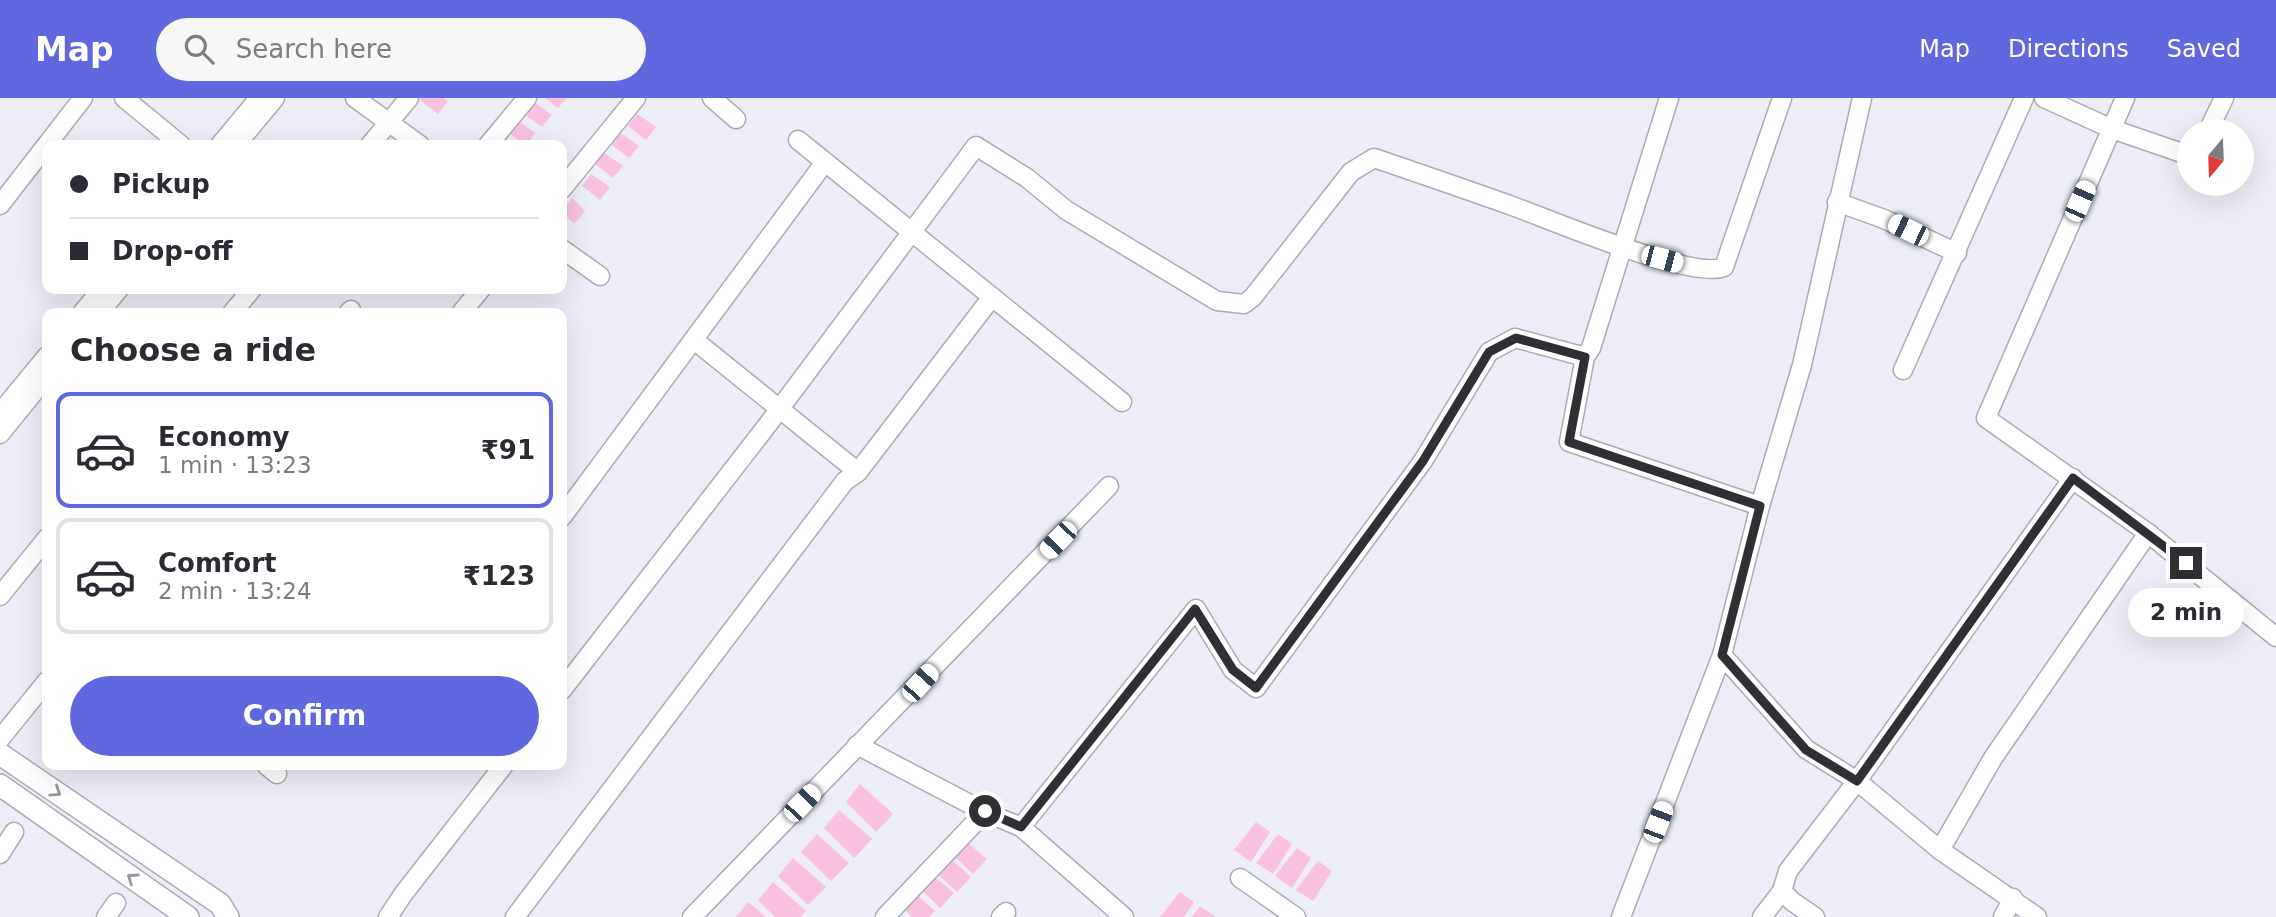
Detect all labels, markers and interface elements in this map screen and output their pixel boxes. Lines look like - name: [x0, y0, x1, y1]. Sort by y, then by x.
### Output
- search box: [156, 18, 646, 81]
- text: Map: [35, 30, 114, 69]
- icon: search: [180, 30, 218, 68]
- text: Search here: [236, 34, 392, 64]
- text: Map: [1919, 35, 1970, 63]
- text: Directions: [2008, 35, 2129, 63]
- text: Saved: [2167, 35, 2241, 63]
- north arrow: [2177, 119, 2254, 196]
- map controls: [2177, 119, 2254, 196]
- text: Pickup: [112, 169, 210, 199]
- car: [2062, 178, 2099, 224]
- car: [1885, 211, 1932, 249]
- text: Drop-off: [112, 236, 233, 266]
- car: [1639, 243, 1686, 275]
- text: Choose a ride: [70, 331, 316, 369]
- icon: car: [74, 419, 137, 482]
- text: Economy: [158, 422, 289, 452]
- text: ₹91: [481, 435, 535, 465]
- text: 1 min · 13:23: [158, 452, 312, 478]
- car: [1036, 518, 1081, 562]
- icon: car: [74, 545, 137, 608]
- route end: [2170, 547, 2202, 579]
- text: Comfort: [158, 548, 276, 578]
- text: ₹123: [463, 561, 535, 591]
- text: 2 min · 13:24: [158, 578, 312, 604]
- callout: 2 min: [2128, 588, 2244, 636]
- text: 2 min: [2150, 599, 2222, 625]
- car: [899, 660, 942, 706]
- button: Confirm: [70, 676, 539, 756]
- car: [780, 781, 825, 825]
- one-way arrow: [48, 784, 61, 797]
- route start: [969, 795, 1001, 827]
- car: [1641, 799, 1676, 845]
- one-way arrow: [127, 874, 140, 886]

